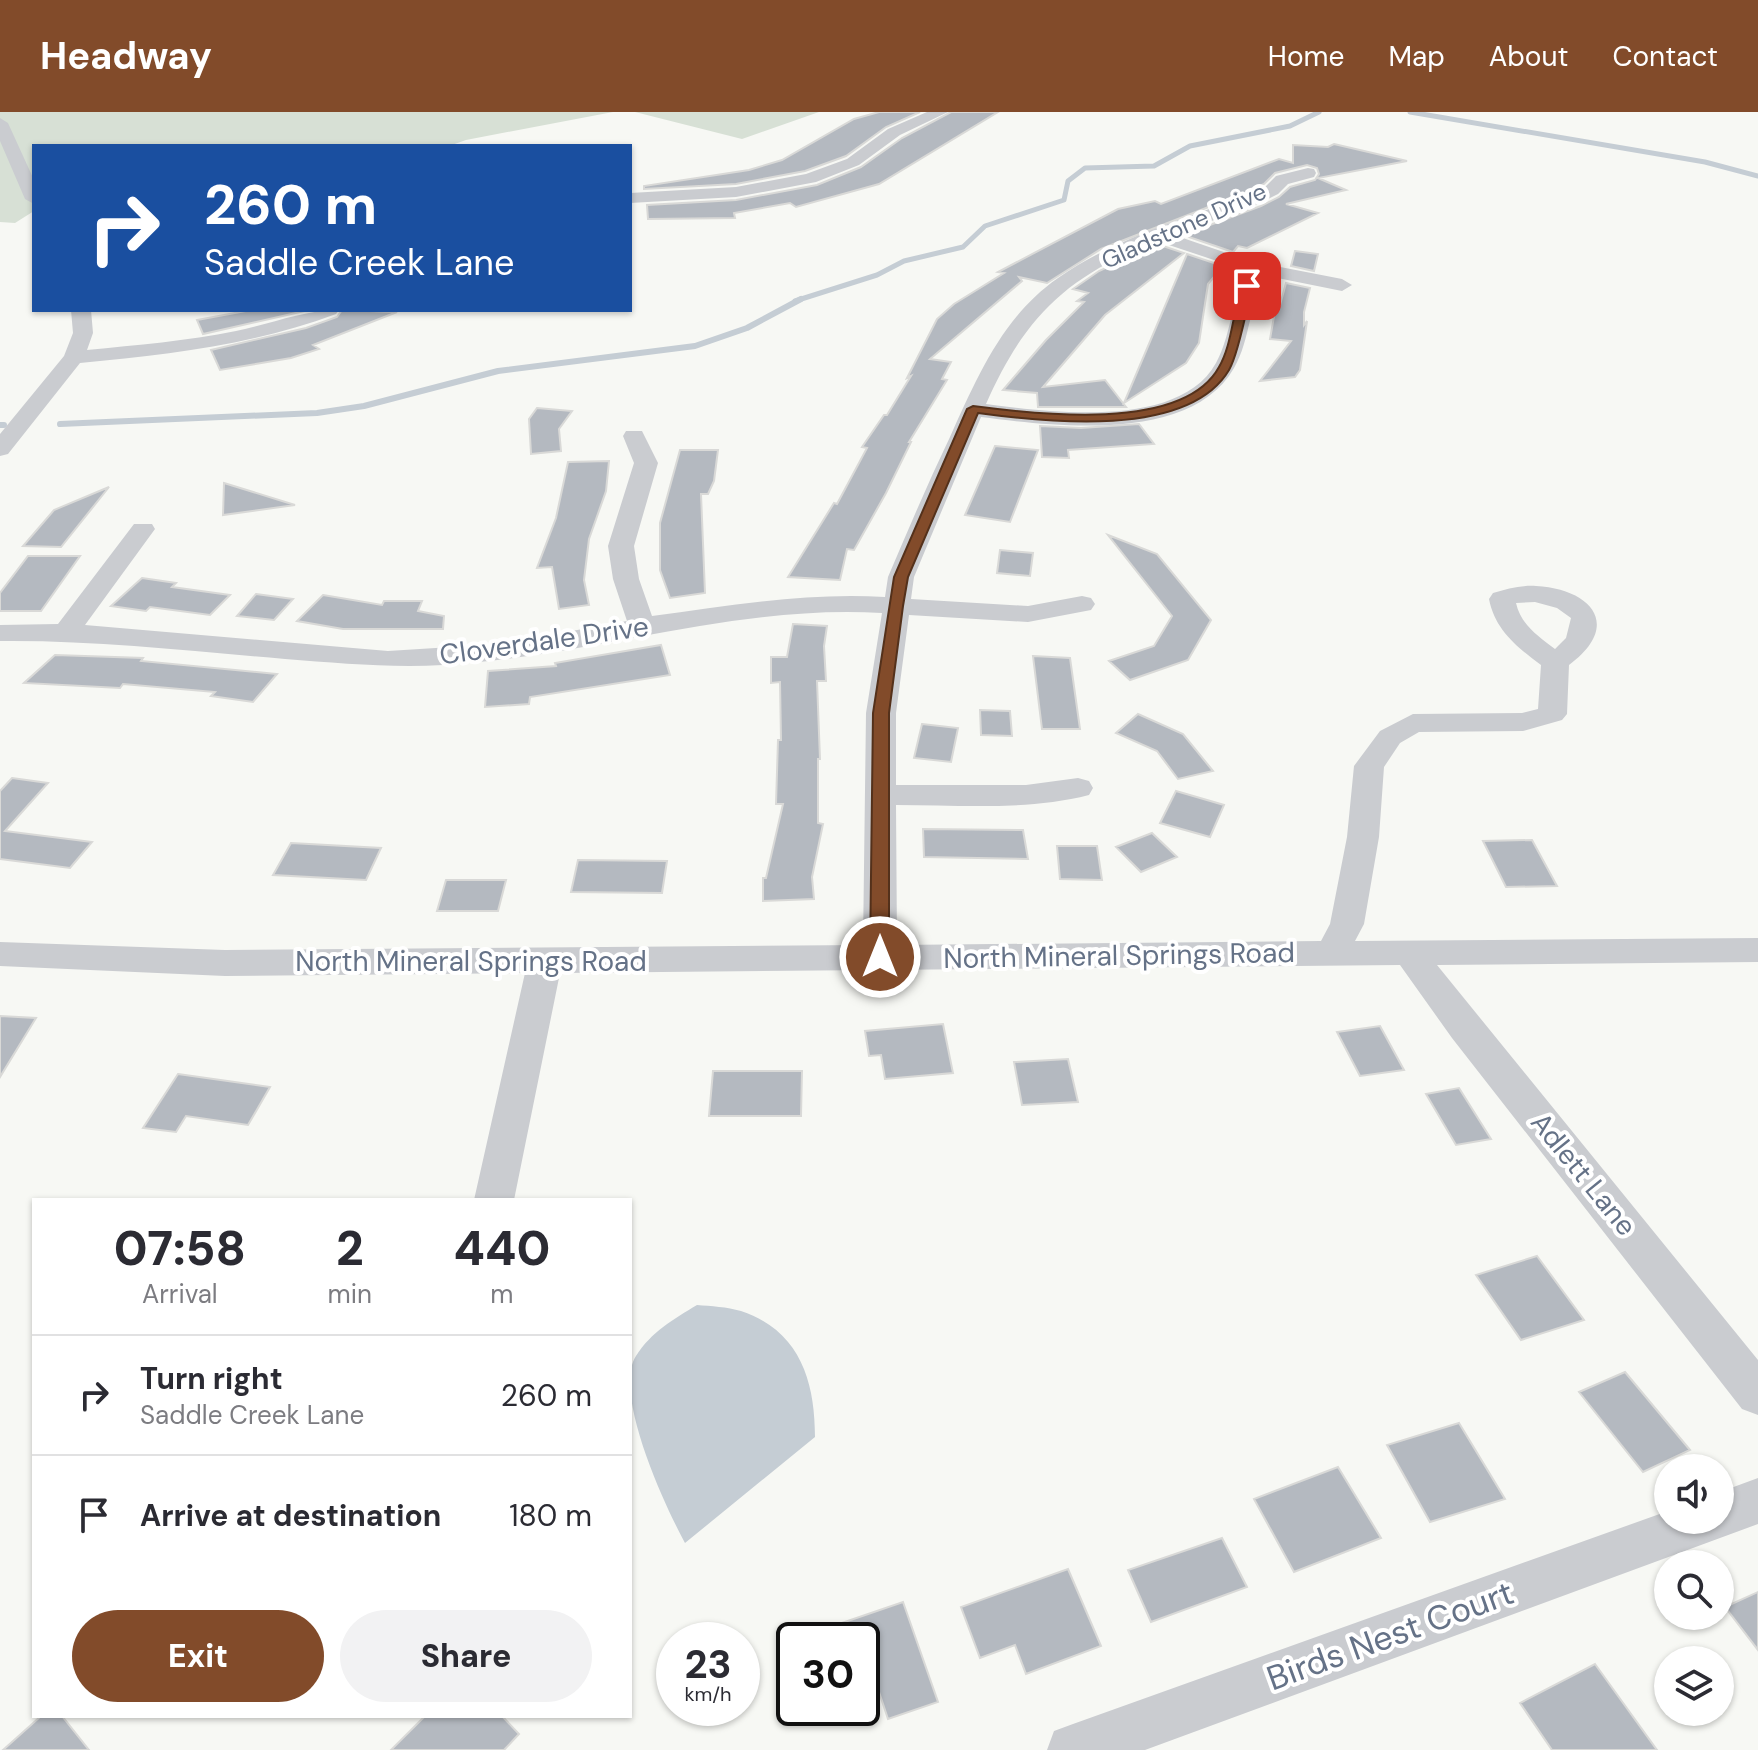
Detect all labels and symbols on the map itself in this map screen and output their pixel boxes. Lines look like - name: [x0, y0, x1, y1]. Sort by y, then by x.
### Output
- street label: Gladstone Drive: [1097, 175, 1271, 276]
- pin: [1213, 252, 1281, 320]
- street label: Cloverdale Drive: [437, 608, 651, 673]
- position arrow: [838, 915, 922, 999]
- street label: North Mineral Springs Road: [943, 934, 1295, 977]
- street label: North Mineral Springs Road: [295, 943, 647, 980]
- street label: Adlett Lane: [1523, 1105, 1645, 1244]
- street label: Birds Nest Court: [1261, 1570, 1520, 1701]
- speed limit sign: 30: [776, 1622, 880, 1726]

